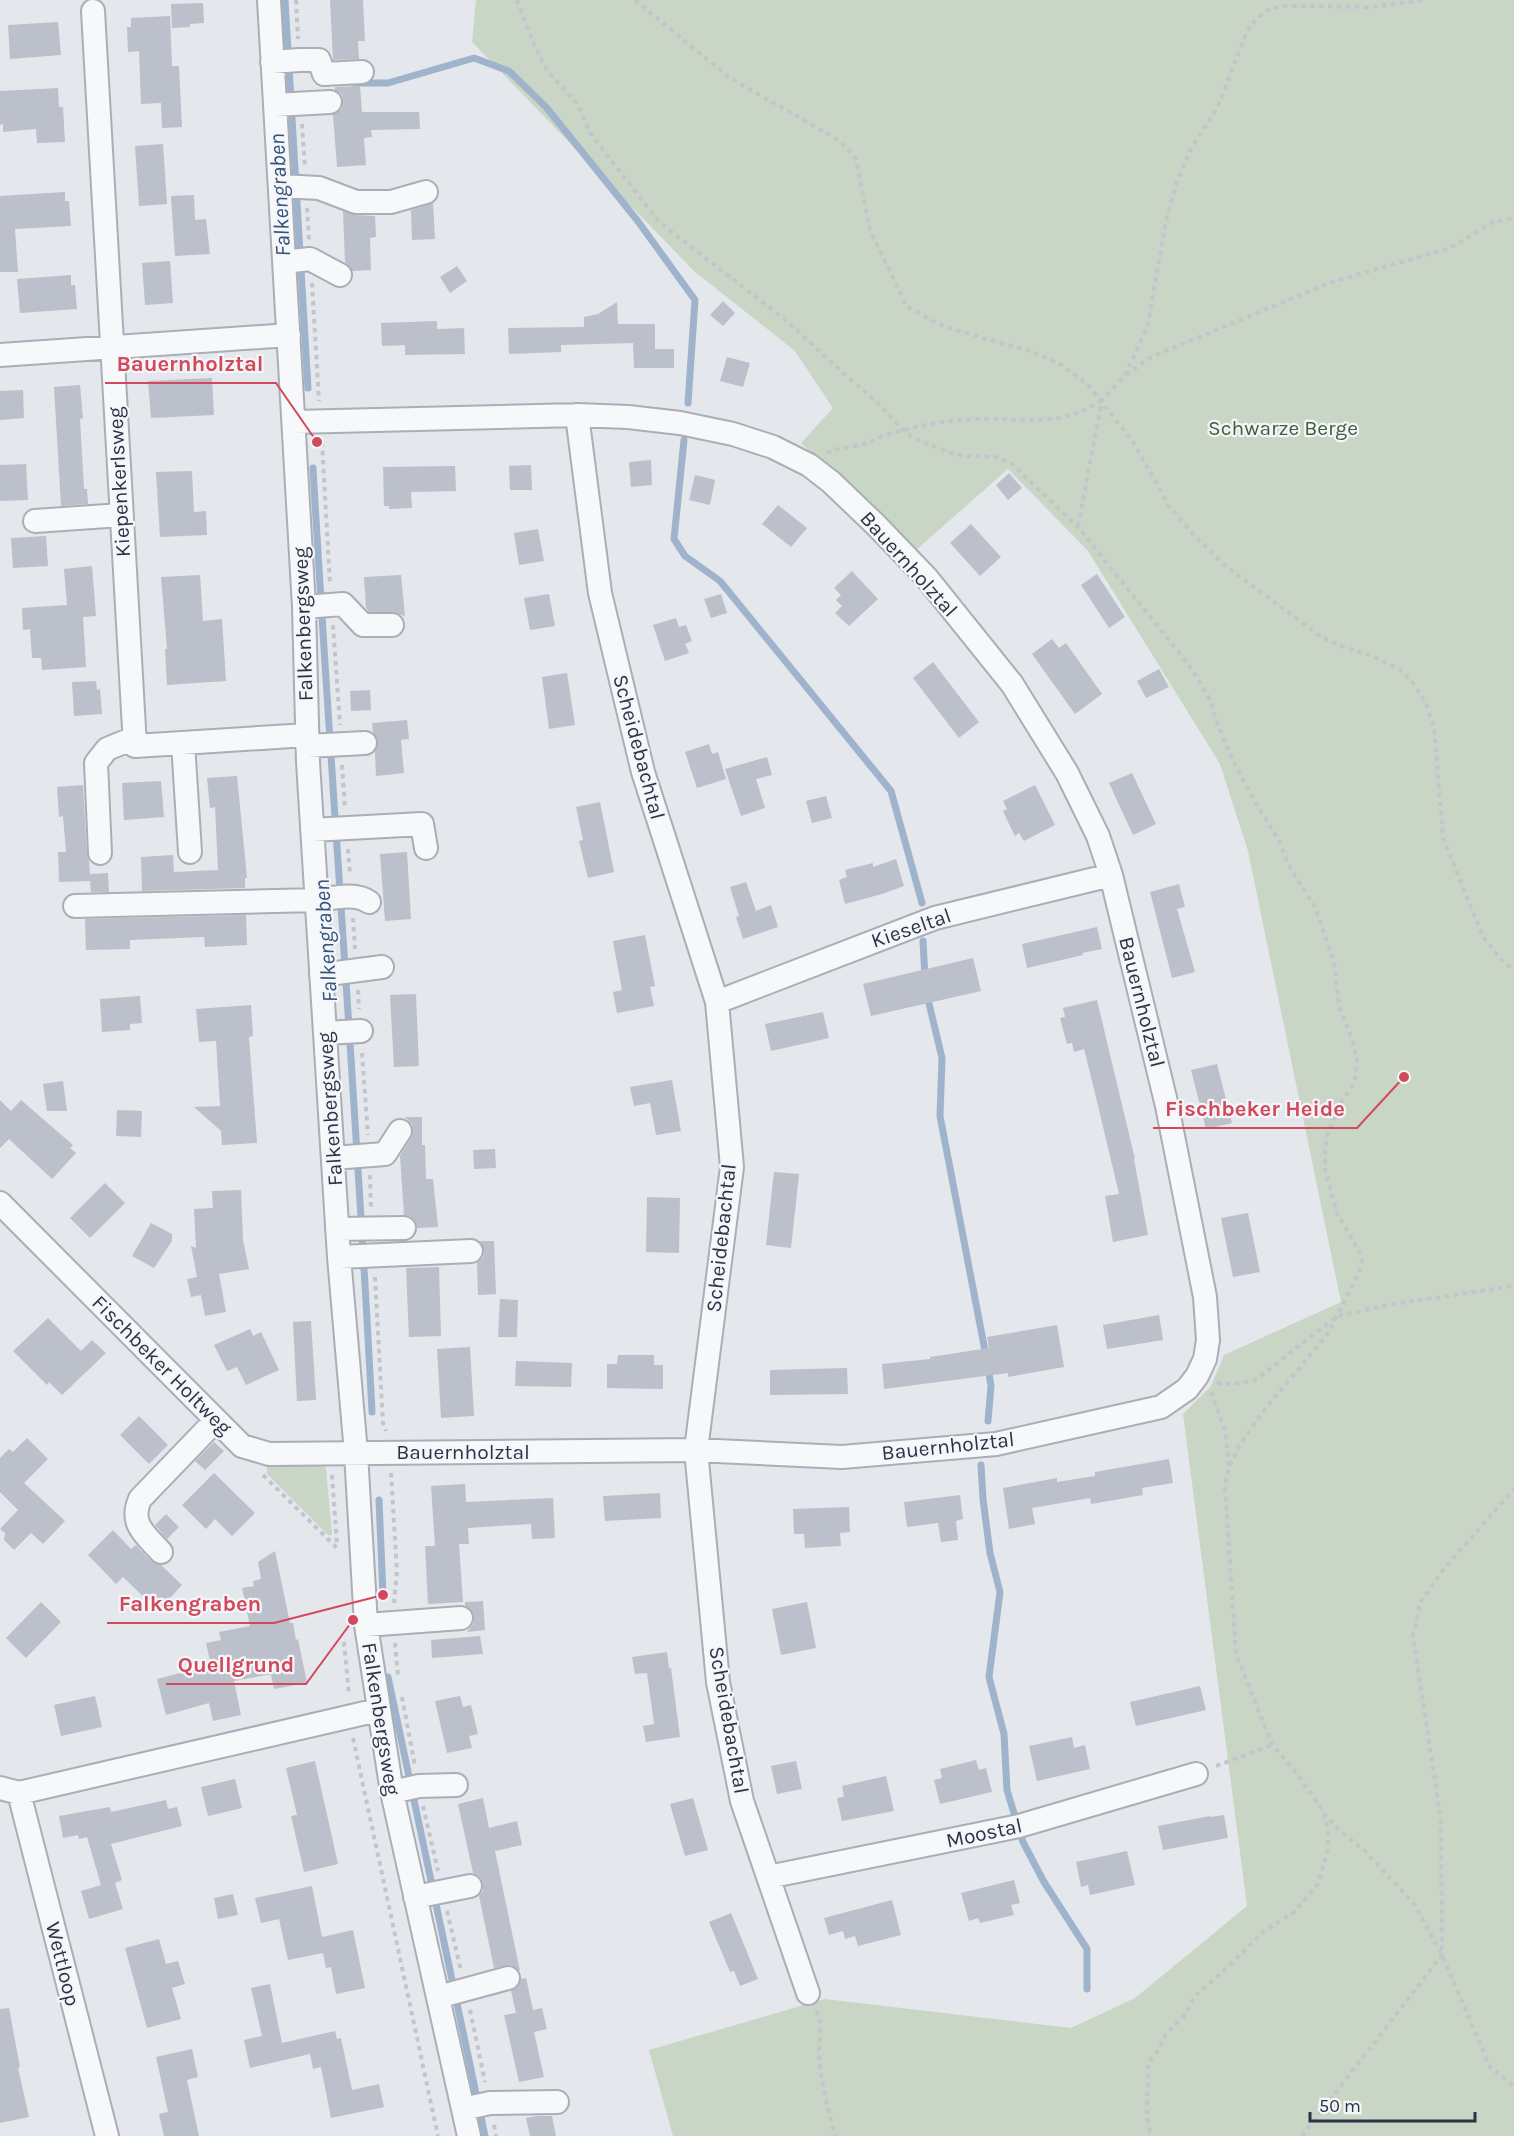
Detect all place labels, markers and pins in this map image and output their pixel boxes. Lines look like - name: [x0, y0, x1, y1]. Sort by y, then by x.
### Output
- callout: Bauernholztal: [105, 343, 276, 383]
- callout: Fischbeker Heide: [1153, 1088, 1357, 1128]
- callout: Falkengraben: [107, 1583, 274, 1623]
- callout: Quellgrund: [166, 1644, 306, 1684]

